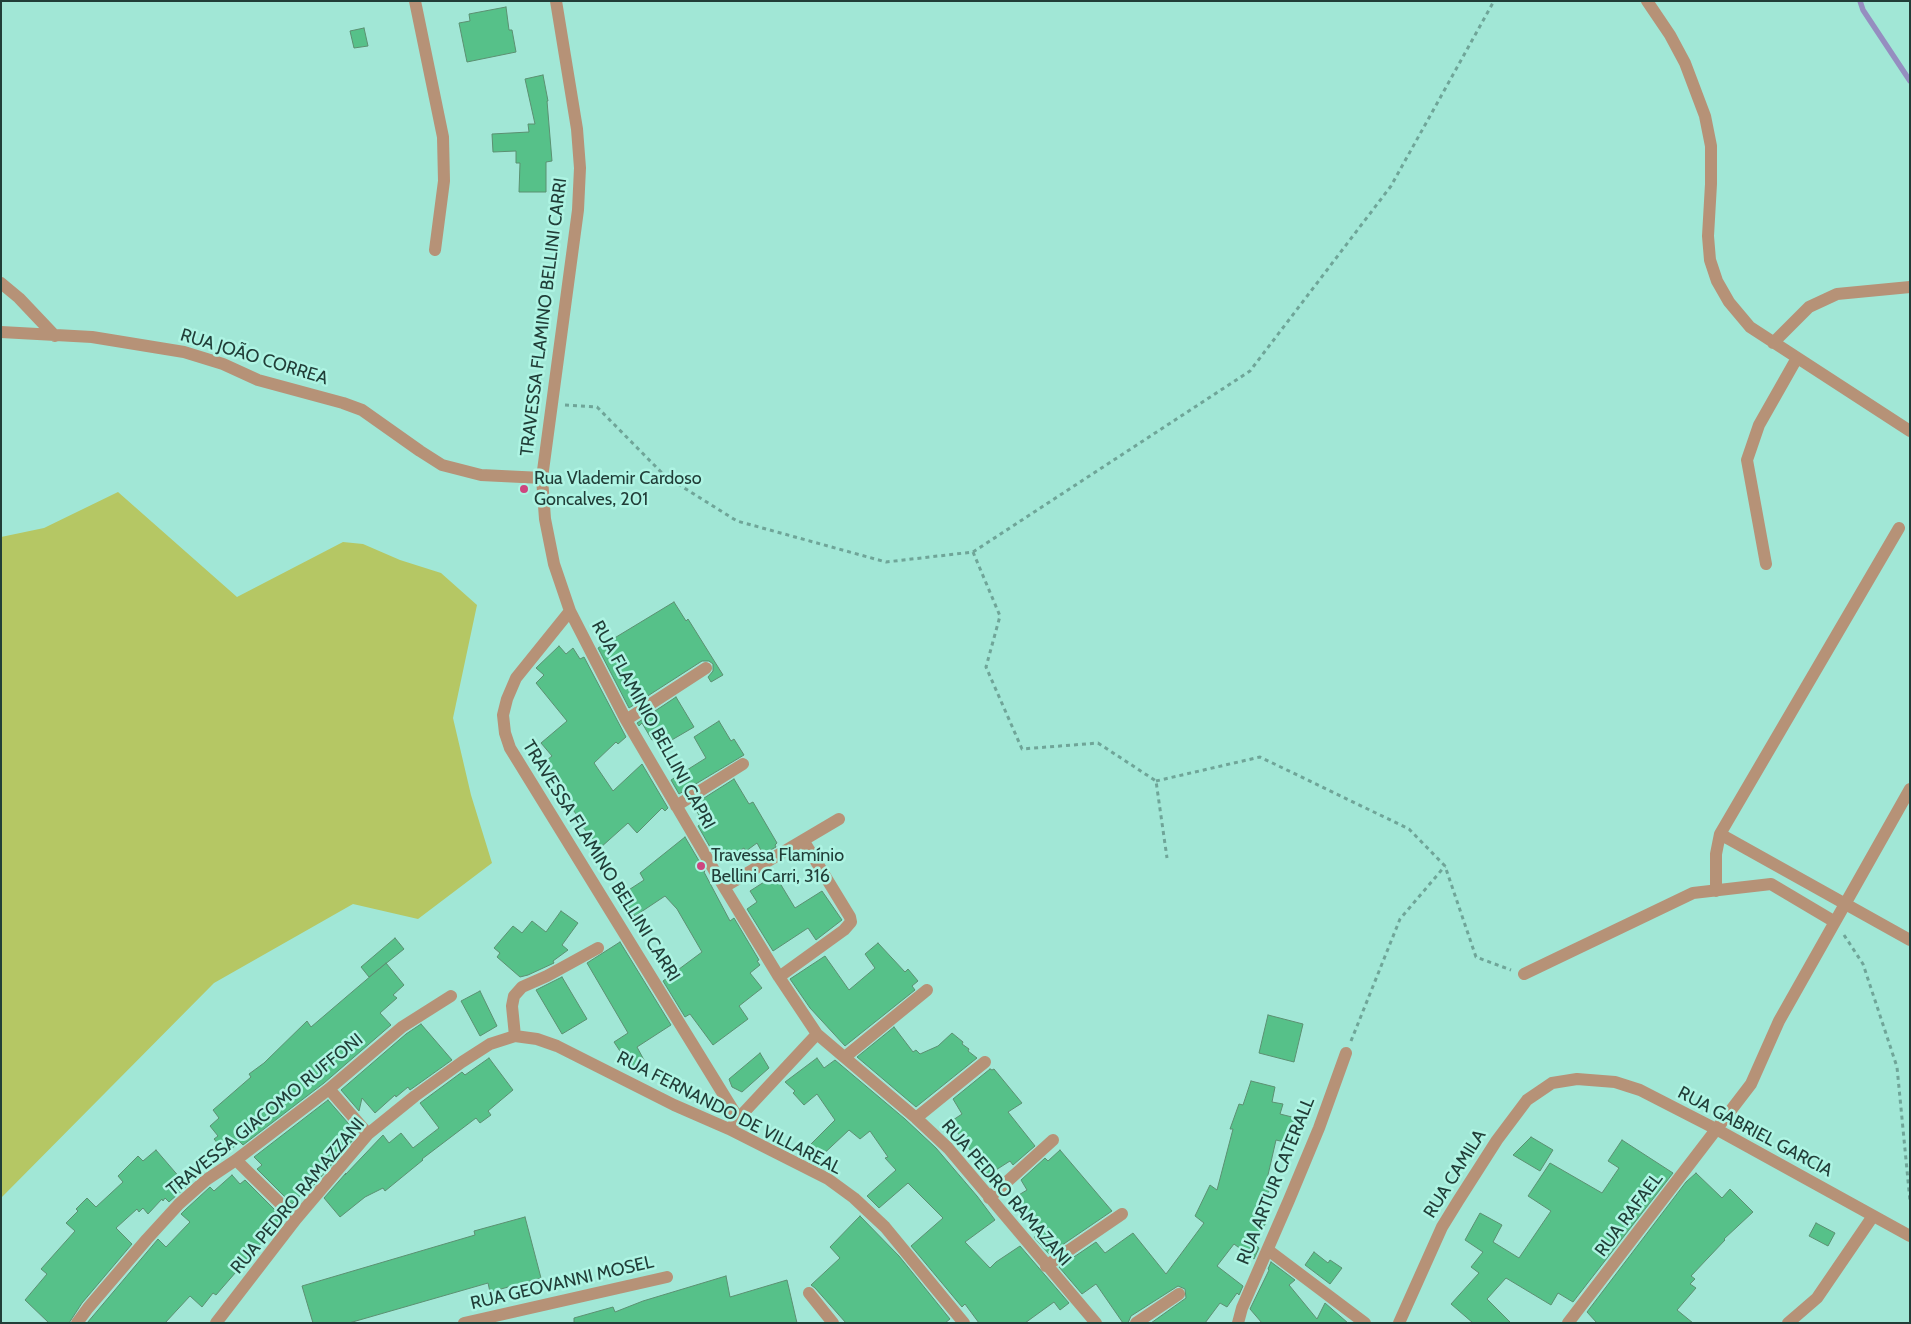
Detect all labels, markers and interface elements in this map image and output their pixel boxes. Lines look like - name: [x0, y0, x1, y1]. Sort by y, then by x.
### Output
- street label: TRAVESSA FLAMINO BELLINI CARRI: [516, 177, 572, 457]
- street label: RUA JOÃO CORREA: [178, 324, 330, 390]
- place label: Rua Vlademir Cardoso Goncalves, 201: [534, 468, 702, 510]
- marker: Rua Vlademir Cardoso Goncalves, 201: [518, 483, 530, 495]
- street label: RUA FLAMINIO BELLINI CAPRI: [587, 617, 719, 833]
- street label: TRAVESSA FLAMINO BELLINI CARRI: [518, 737, 684, 985]
- place label: Travessa Flamínio Bellini Carri, 316: [711, 845, 844, 888]
- marker: Travessa Flamínio Bellini Carri, 316: [695, 860, 707, 872]
- street label: TRAVESSA GIACOMO RUFFONI: [163, 1029, 367, 1201]
- street label: RUA FERNANDO DE VILLAREAL: [613, 1047, 845, 1179]
- street label: RUA GABRIEL GARCIA: [1674, 1082, 1836, 1182]
- street label: RUA ARTUR CATERALL: [1233, 1094, 1319, 1268]
- street label: RUA PEDRO RAMAZZANI: [227, 1114, 369, 1278]
- street label: RUA PEDRO RAMAZANI: [937, 1115, 1075, 1271]
- street label: RUA CAMILA: [1419, 1126, 1491, 1222]
- street label: RUA RAFAEL: [1591, 1169, 1667, 1261]
- street label: RUA GEOVANNI MOSEL: [468, 1251, 656, 1315]

